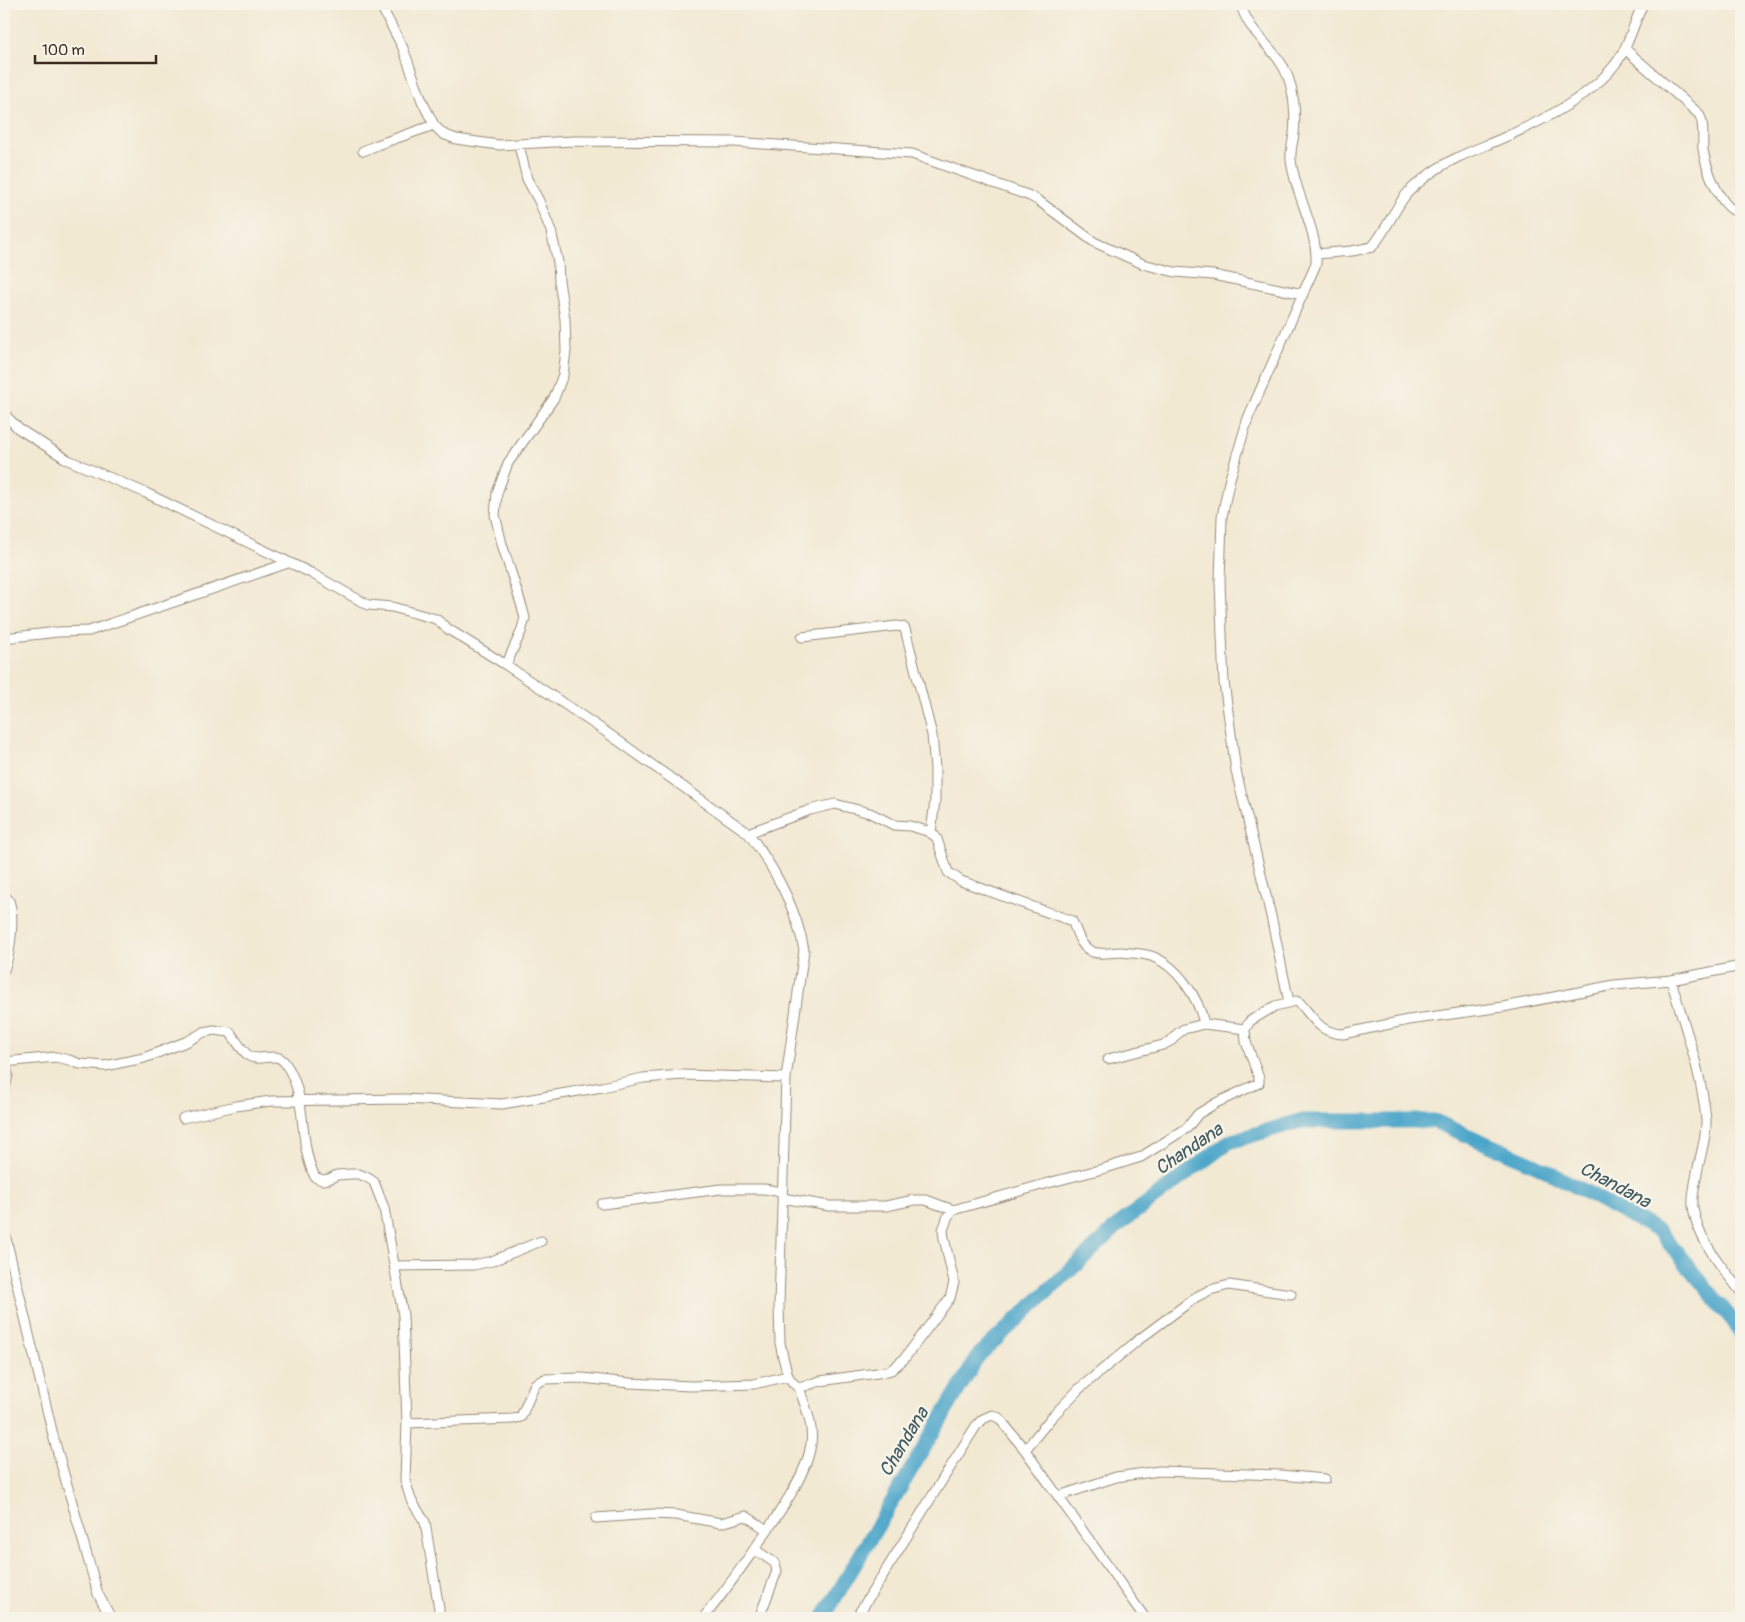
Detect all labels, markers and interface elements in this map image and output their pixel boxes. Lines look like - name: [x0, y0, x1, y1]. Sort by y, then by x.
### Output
- scale bar: [35, 32, 156, 64]
- text: 100 m: [42, 41, 85, 60]
- water label: Chandana: [1150, 1117, 1229, 1180]
- water label: Chandana: [1575, 1156, 1656, 1214]
- water label: Chandana: [874, 1402, 935, 1481]

